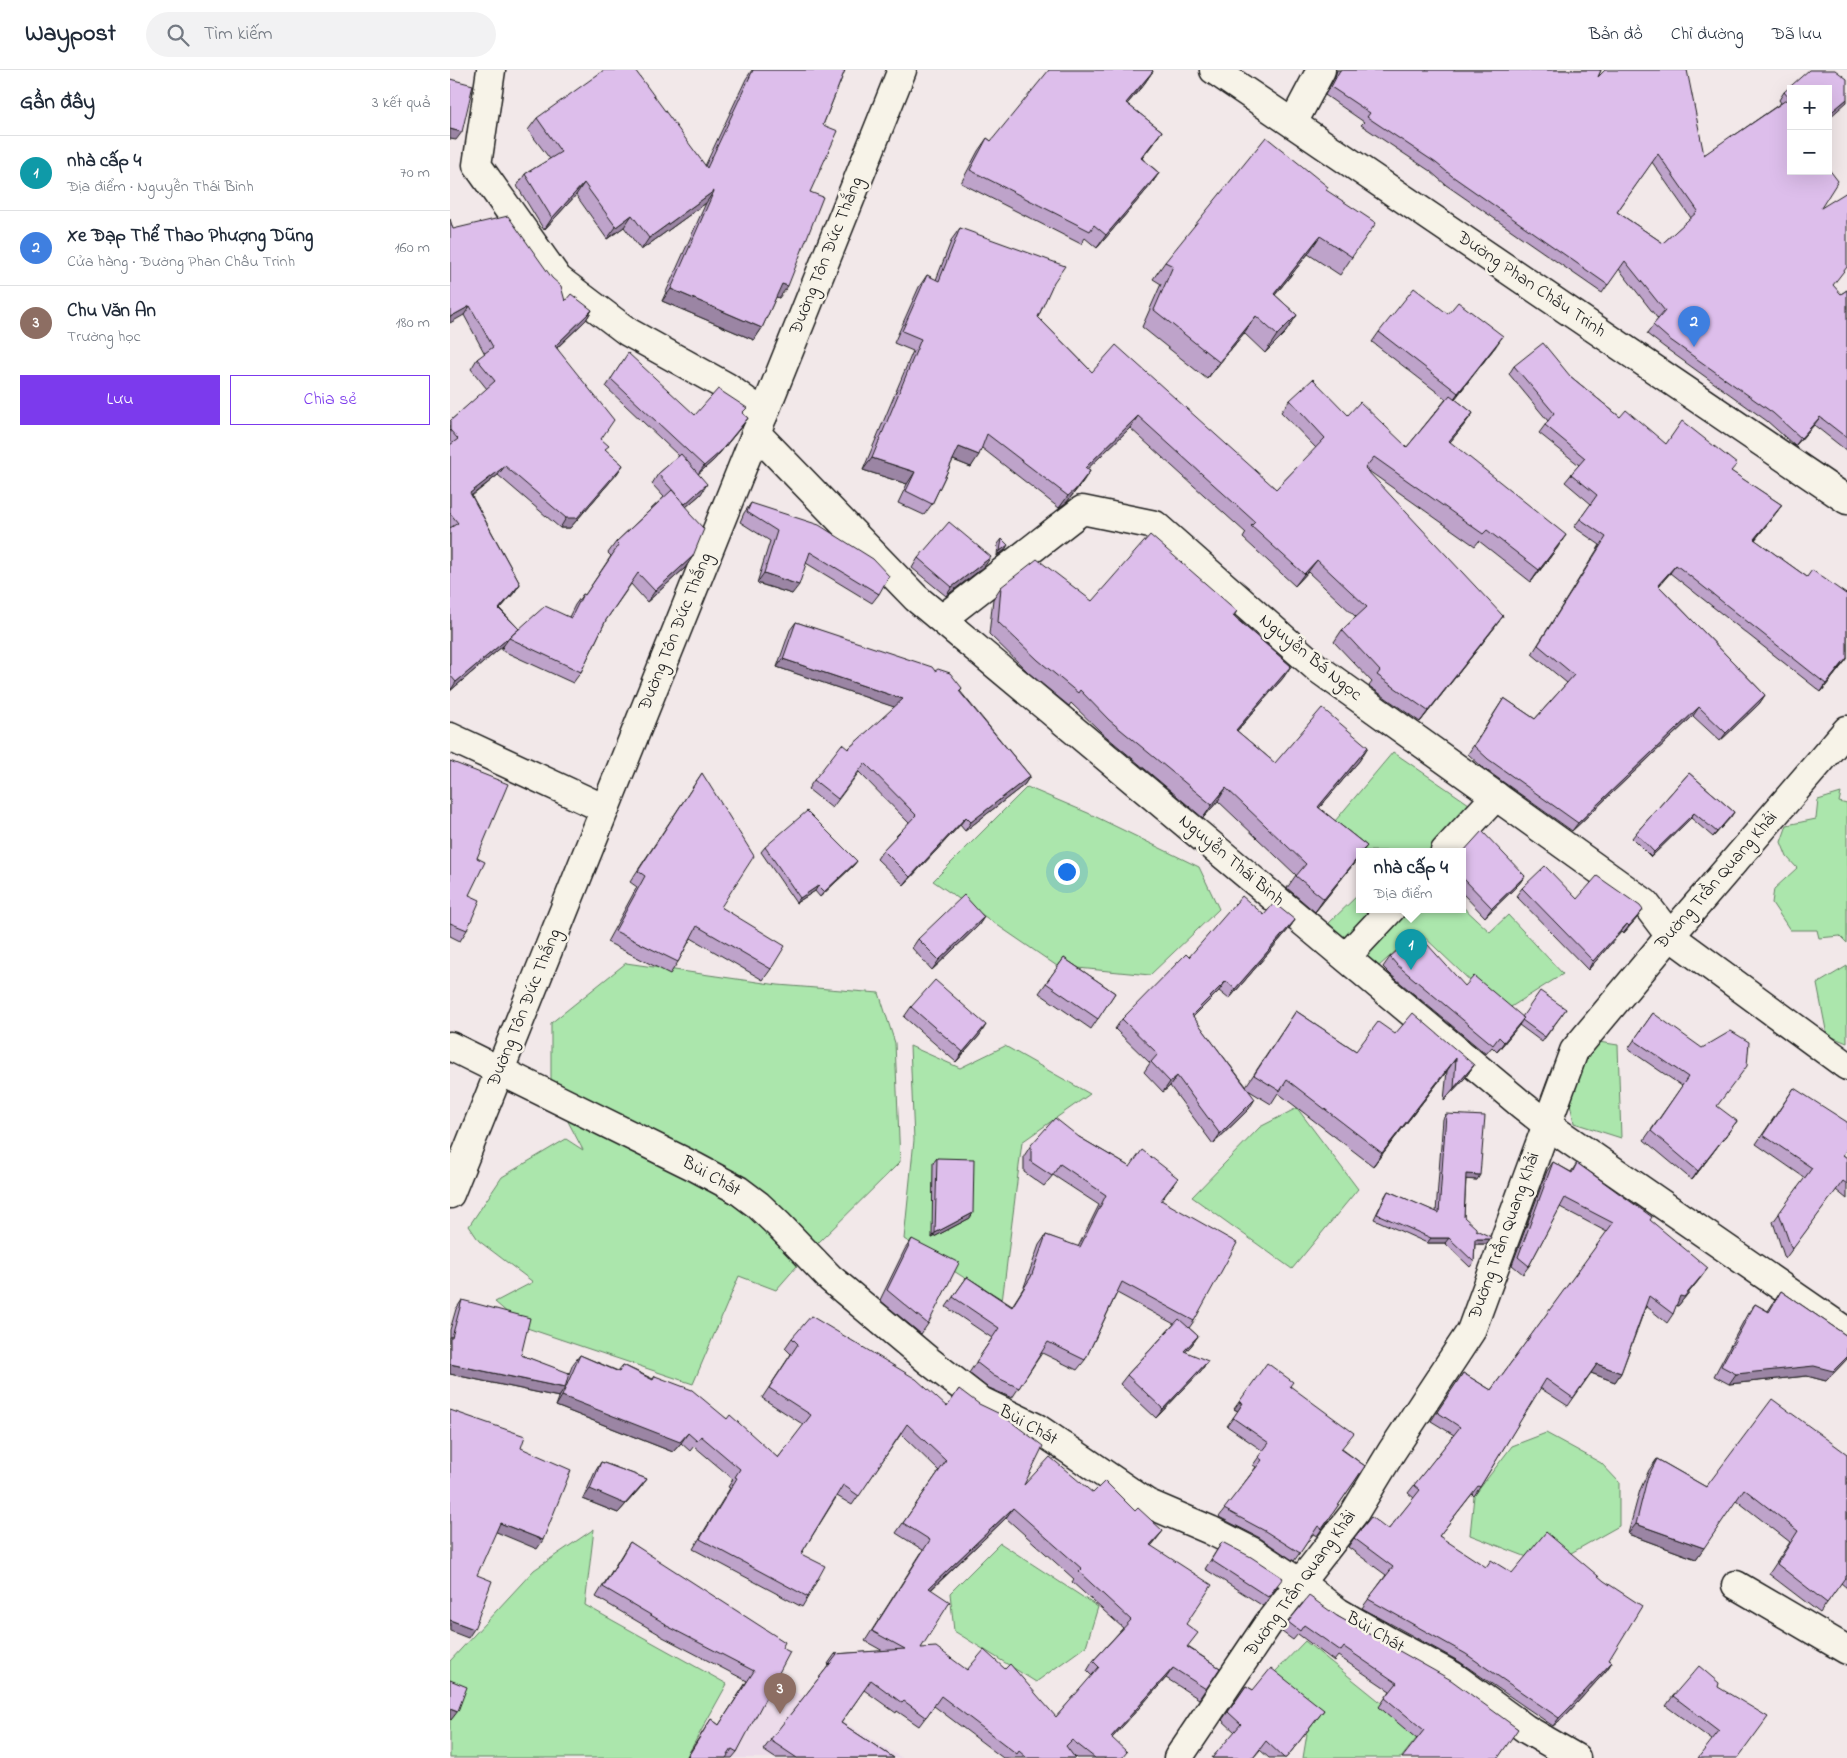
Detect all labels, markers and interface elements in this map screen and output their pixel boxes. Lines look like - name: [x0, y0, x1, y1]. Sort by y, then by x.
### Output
- search box: [146, 12, 496, 57]
- text: Waypost: [25, 17, 116, 52]
- icon: search: [164, 21, 192, 49]
- text: Tìm kiếm: [204, 21, 273, 48]
- text: Bản đồ: [1589, 22, 1643, 48]
- text: Chỉ đường: [1671, 22, 1744, 48]
- text: Đã lưu: [1772, 22, 1822, 48]
- map controls: [1787, 85, 1832, 175]
- button: +: [1787, 85, 1832, 130]
- text: Gần đây: [20, 88, 95, 118]
- text: 3 kết quả: [372, 91, 430, 115]
- button: −: [1787, 130, 1832, 175]
- text: nhà cấp 4: [67, 148, 141, 175]
- text: 1: [33, 161, 39, 185]
- text: 70 m: [400, 161, 430, 185]
- street label: Đường Tôn Đức Thắng: [783, 173, 871, 340]
- text: Địa điểm · Nguyễn Thái Bình: [67, 175, 254, 199]
- text: Xe Đạp Thể Thao Phượng Dũng: [67, 223, 313, 250]
- street label: Đường Phan Châu Trinh: [1450, 225, 1611, 345]
- text: 2: [32, 236, 40, 260]
- text: 160 m: [395, 236, 430, 260]
- text: Cửa hàng · Đường Phan Châu Trinh: [67, 250, 295, 274]
- text: Chu Văn An: [67, 298, 156, 325]
- pin: 2: [1678, 306, 1710, 347]
- text: 3: [33, 311, 39, 335]
- text: 180 m: [396, 311, 430, 335]
- text: Trường học: [67, 325, 141, 349]
- button: Lưu: [20, 375, 220, 425]
- button: Chia sẻ: [230, 375, 430, 425]
- street label: Đường Tôn Đức Thắng: [632, 549, 720, 716]
- street label: Nguyễn Bá Ngọc: [1252, 608, 1367, 708]
- street label: Đường Trần Quang Khải: [1649, 806, 1785, 957]
- street label: Nguyễn Thái Bình: [1172, 809, 1290, 914]
- popup: [1356, 848, 1466, 913]
- text: nhà cấp 4: [1374, 855, 1448, 882]
- your location: [1054, 859, 1080, 885]
- text: Địa điểm: [1374, 882, 1433, 906]
- street label: Đường Tôn Đức Thắng: [481, 925, 569, 1092]
- pin: 1: [1395, 929, 1427, 970]
- street label: Đường Trần Quang Khải: [1462, 1149, 1548, 1324]
- street label: Bùi Chát: [676, 1150, 745, 1204]
- street label: Bùi Chát: [993, 1399, 1062, 1453]
- street label: Đường Trần Quang Khải: [1238, 1505, 1364, 1664]
- street label: Bùi Chát: [1340, 1605, 1409, 1660]
- pin: 3: [764, 1673, 796, 1714]

